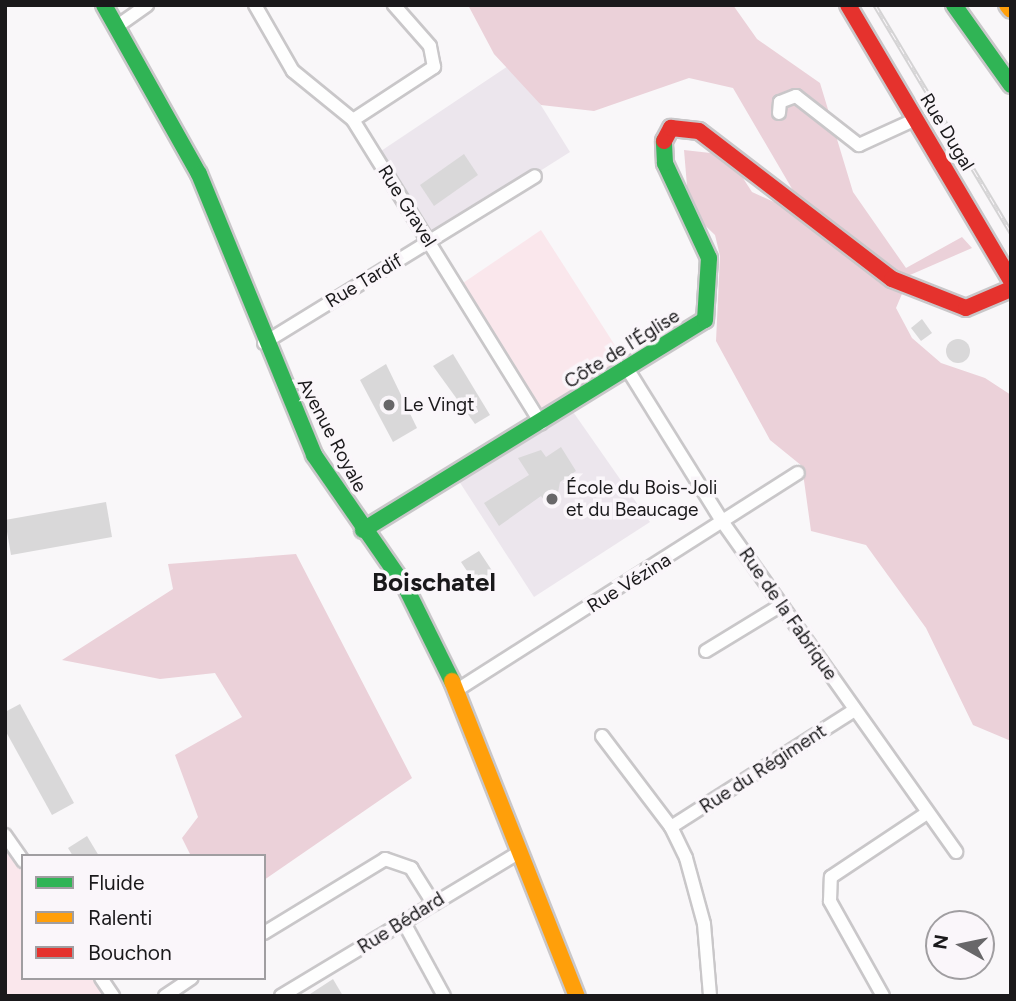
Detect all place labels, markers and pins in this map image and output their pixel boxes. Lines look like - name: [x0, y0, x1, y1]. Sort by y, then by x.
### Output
- place label: Le Vingt: [403, 394, 474, 416]
- marker: Le Vingt: [381, 397, 397, 413]
- place label: École du Bois-Joli et du Beaucage: [566, 477, 717, 521]
- marker: École du Bois-Joli et du Beaucage: [544, 491, 560, 507]

